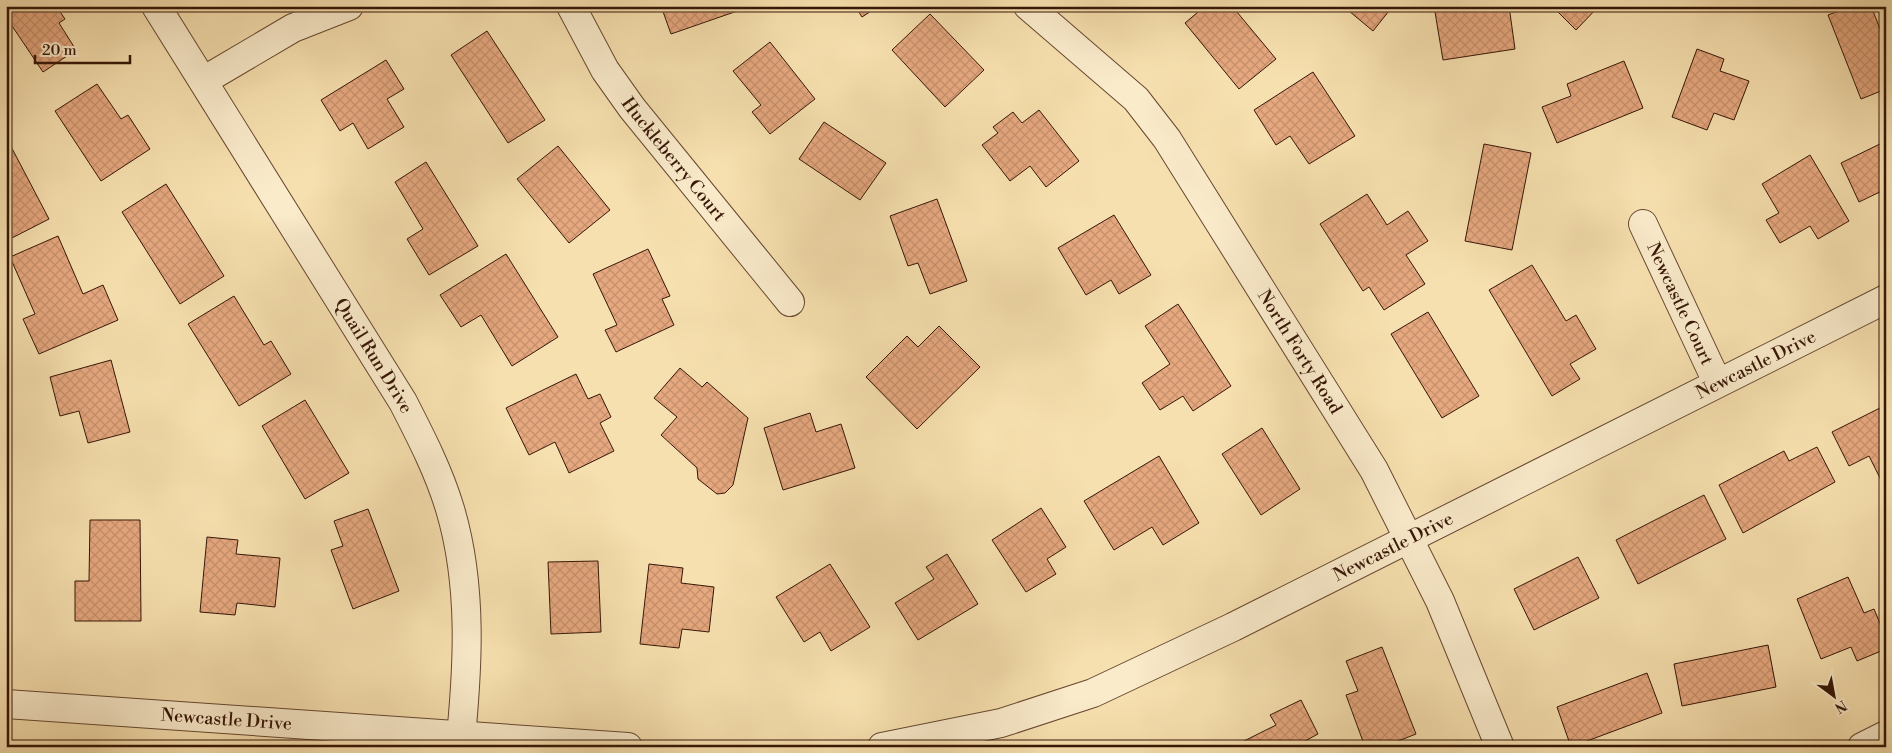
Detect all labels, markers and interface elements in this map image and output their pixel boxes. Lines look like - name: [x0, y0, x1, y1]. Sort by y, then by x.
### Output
- scale bar: [35, 32, 130, 64]
- text: 20 m: [42, 41, 77, 60]
- street label: Huckleberry Court: [616, 93, 731, 226]
- street label: Newcastle Court: [1642, 239, 1719, 369]
- street label: North Forty Road: [1253, 285, 1348, 419]
- street label: Quail Run Drive: [329, 294, 418, 417]
- street label: Newcastle Drive: [1692, 325, 1820, 404]
- street label: Newcastle Drive: [1329, 507, 1457, 586]
- north arrow: [1810, 670, 1860, 720]
- text: N: [1831, 696, 1850, 717]
- street label: Newcastle Drive: [160, 703, 293, 735]

